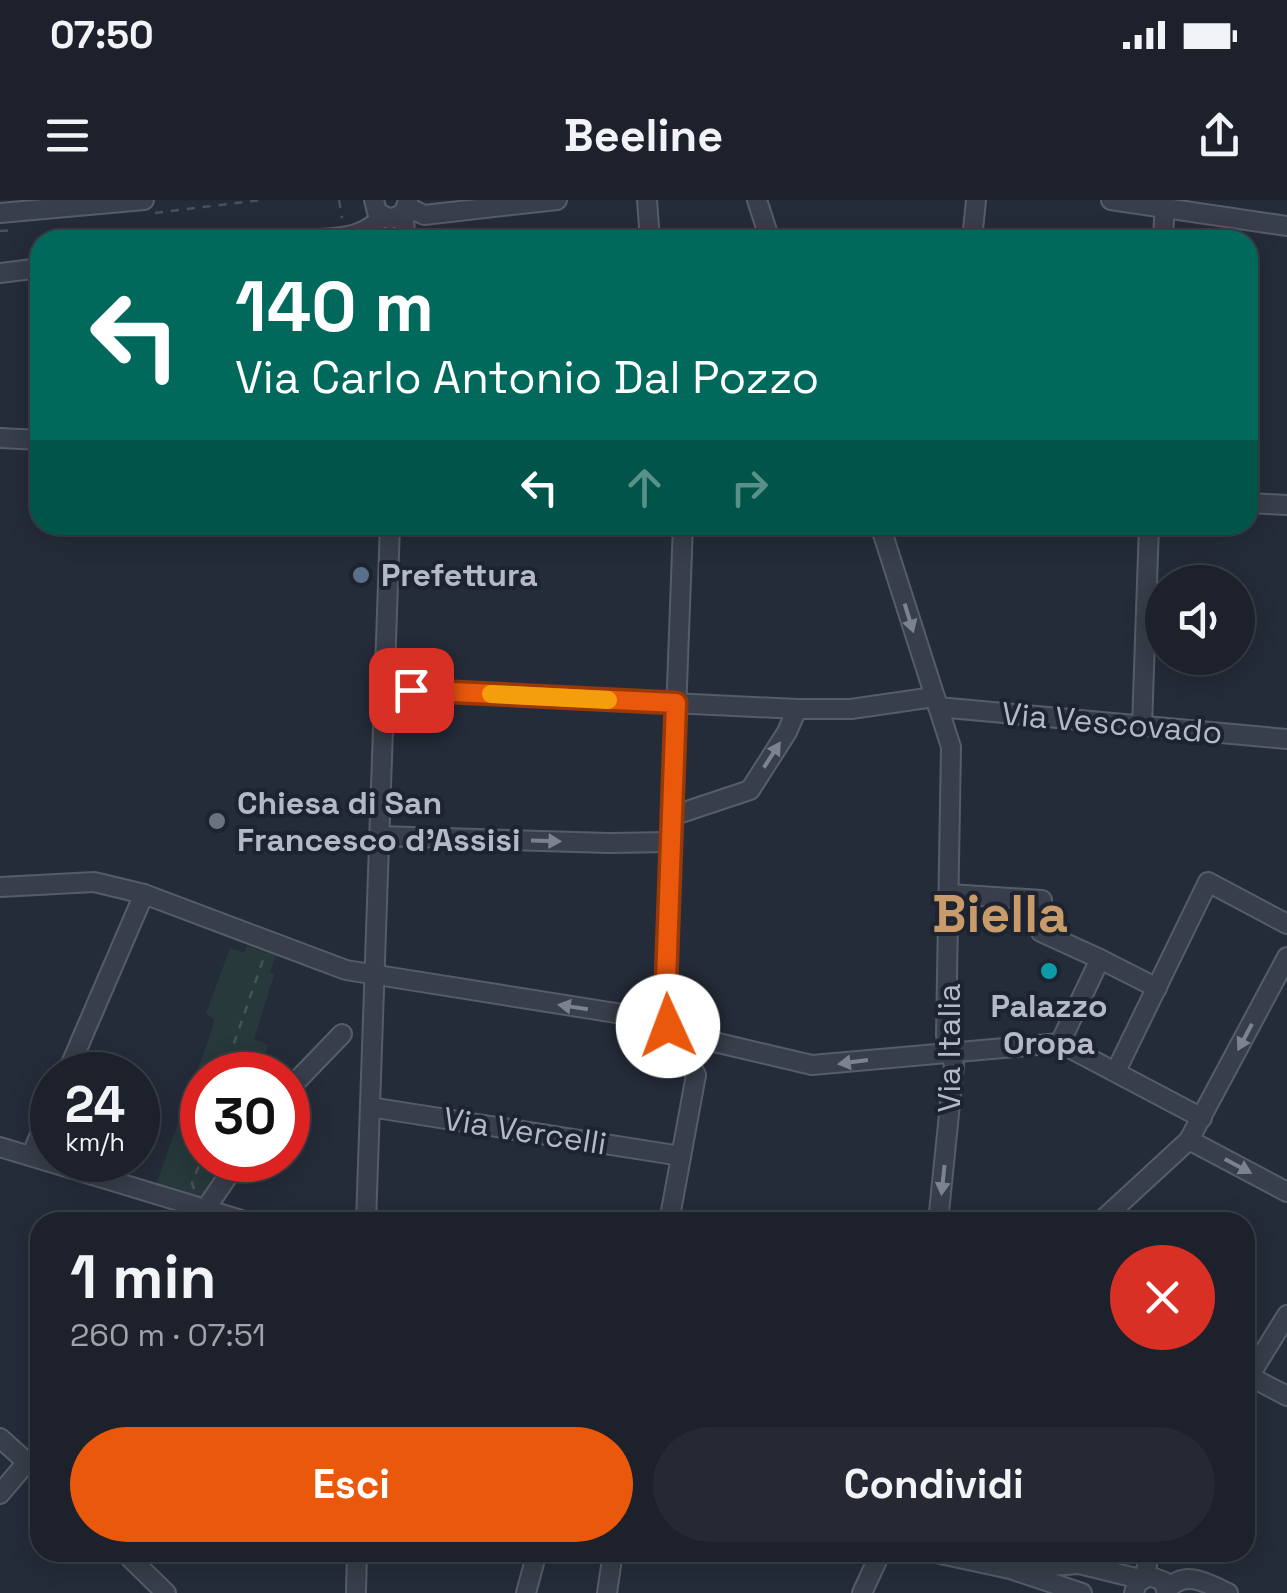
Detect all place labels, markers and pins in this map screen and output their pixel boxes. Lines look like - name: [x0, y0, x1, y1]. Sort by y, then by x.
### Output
- place label: Prefettura: [381, 555, 538, 595]
- marker: Prefettura: [350, 564, 372, 586]
- pin: [369, 648, 454, 733]
- place label: Chiesa di San Francesco d’Assisi: [237, 783, 520, 860]
- marker: Chiesa di San Francesco d’Assisi: [206, 810, 228, 832]
- marker: Palazzo Oropa: [1038, 960, 1060, 982]
- place label: Palazzo Oropa: [991, 986, 1108, 1063]

